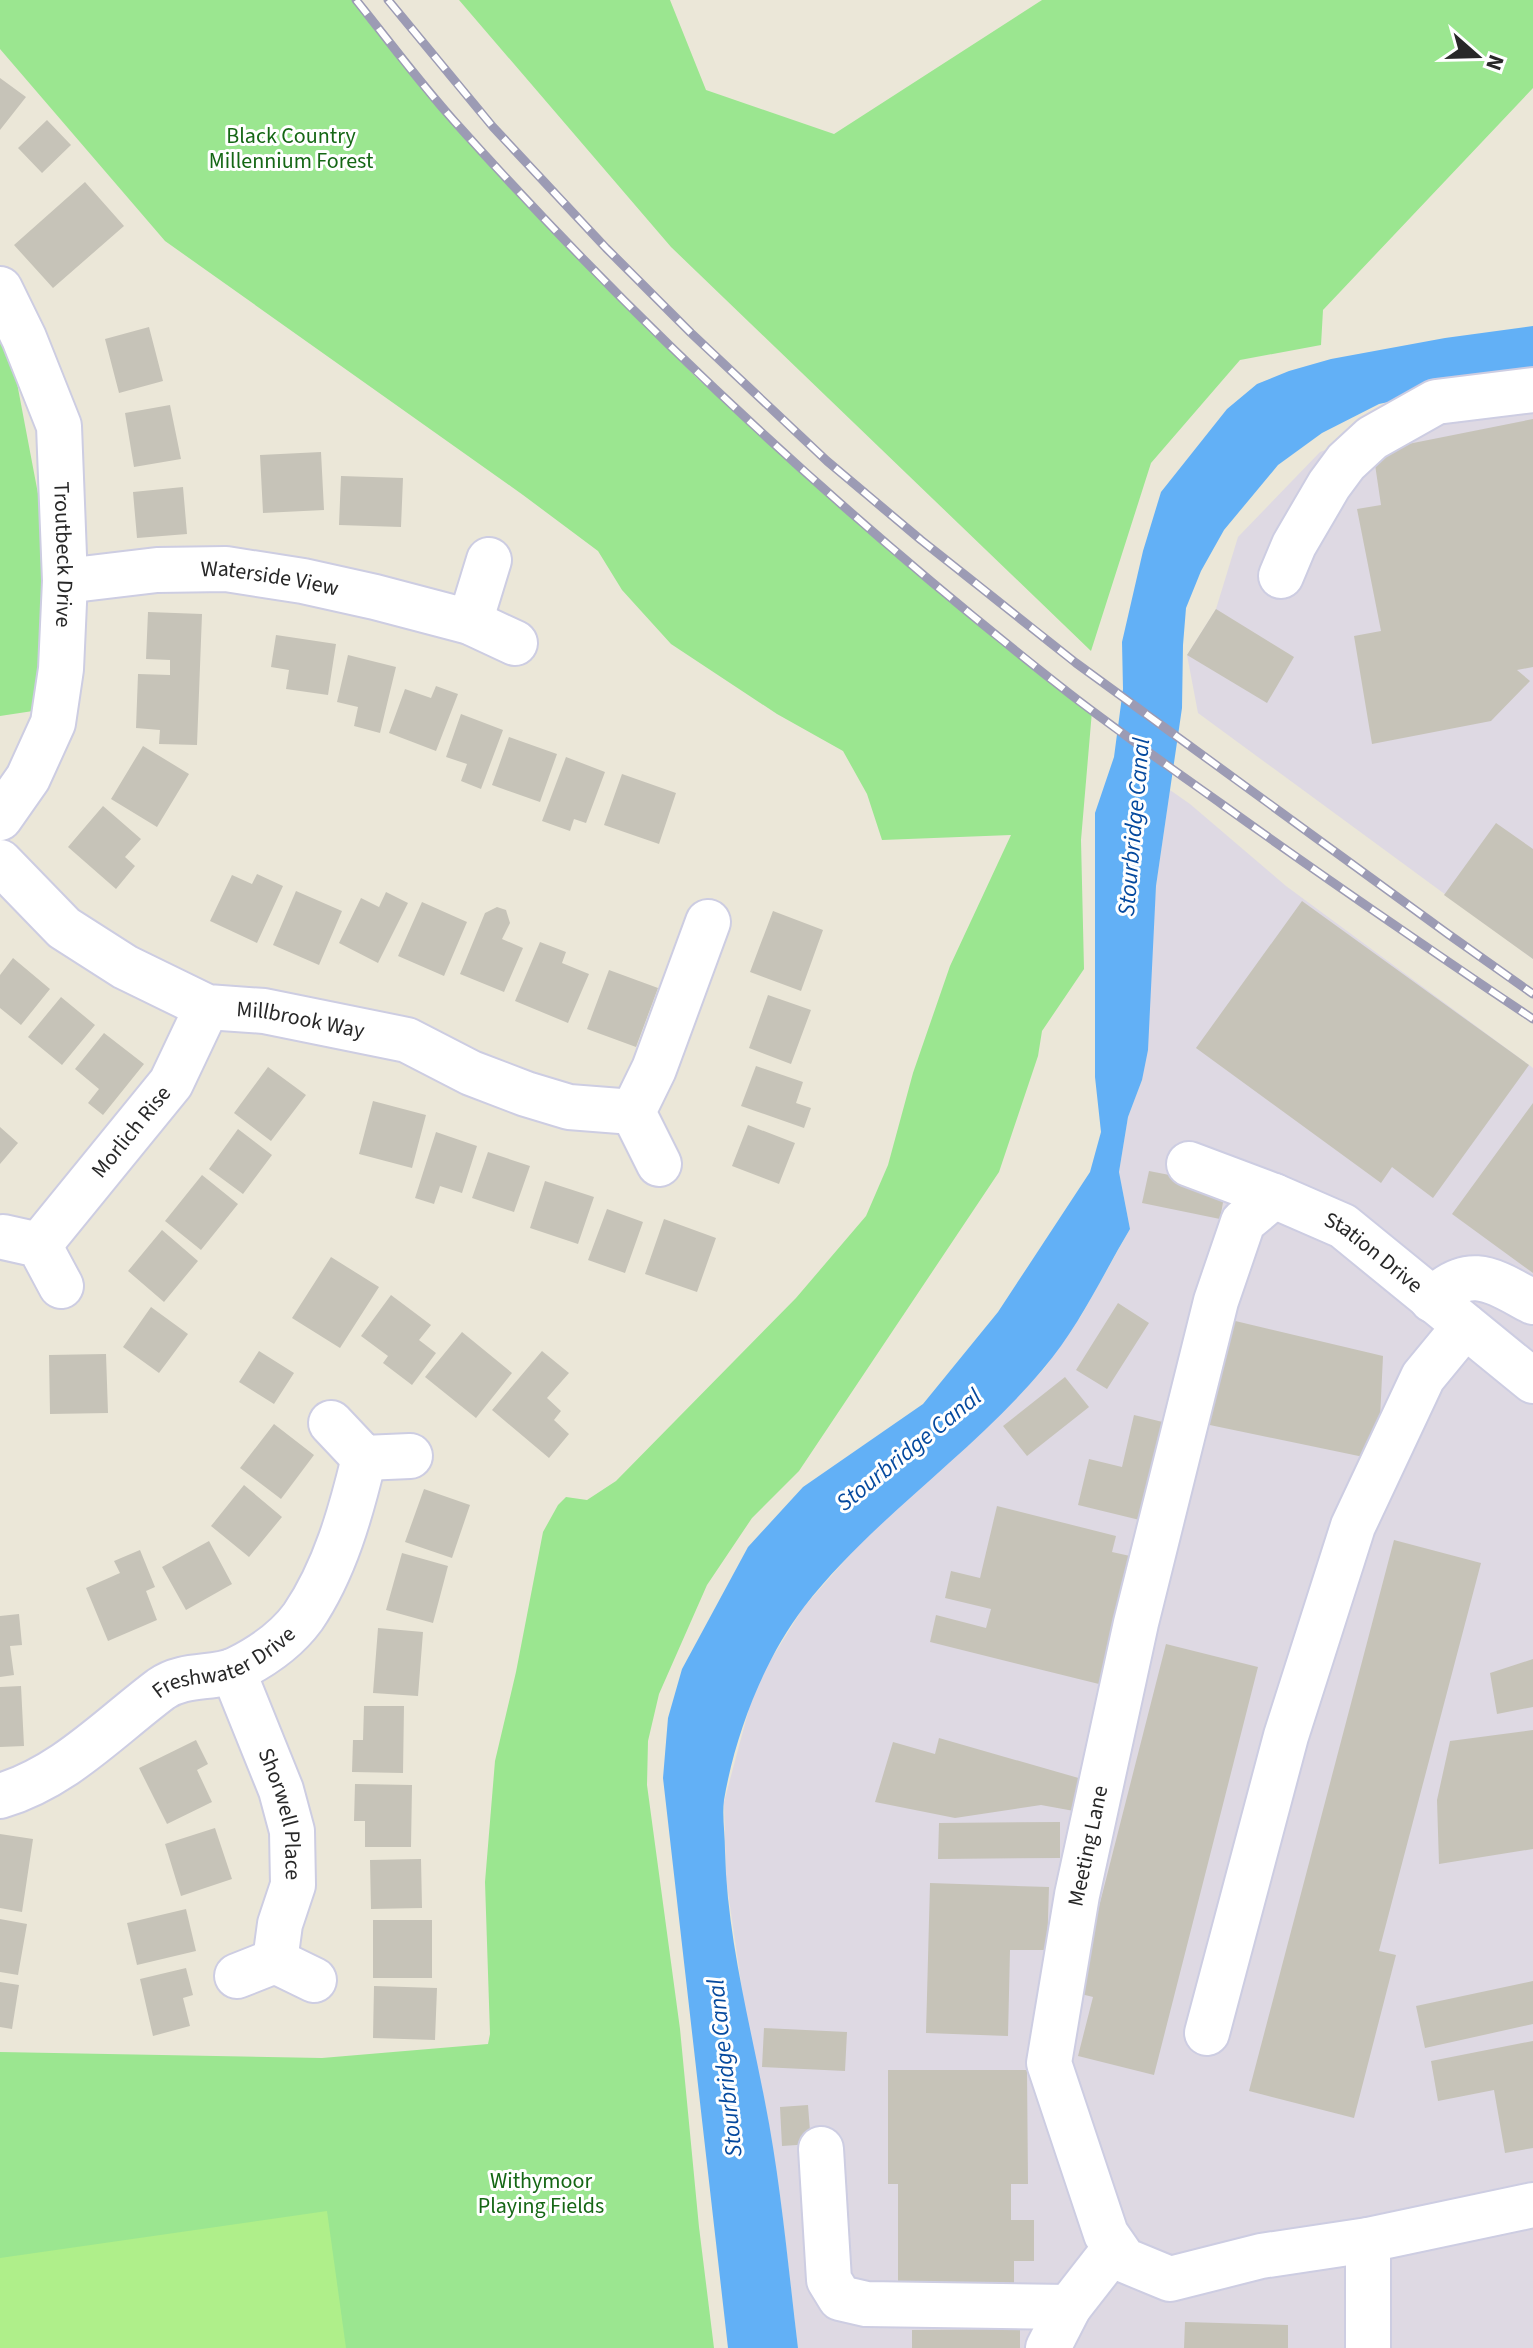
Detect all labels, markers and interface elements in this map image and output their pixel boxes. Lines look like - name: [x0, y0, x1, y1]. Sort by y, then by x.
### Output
- north arrow: [1437, 16, 1517, 96]
- text: N: [1477, 50, 1512, 75]
- park label: Black Country Millennium Forest: [209, 120, 374, 177]
- street label: Troutbeck Drive: [45, 481, 81, 628]
- street label: Waterside View: [201, 553, 342, 604]
- water label: Stourbridge Canal: [1109, 736, 1159, 918]
- street label: Millbrook Way: [235, 993, 368, 1047]
- street label: Morlich Rise: [84, 1079, 179, 1185]
- street label: Station Drive: [1319, 1204, 1430, 1301]
- water label: Stourbridge Canal: [828, 1380, 990, 1520]
- street label: Freshwater Drive: [145, 1619, 303, 1706]
- street label: Shorwell Place: [250, 1743, 309, 1880]
- street label: Meeting Lane: [1060, 1783, 1116, 1909]
- water label: Stourbridge Canal: [698, 1977, 752, 2159]
- park label: Withymoor Playing Fields: [478, 2165, 604, 2222]

